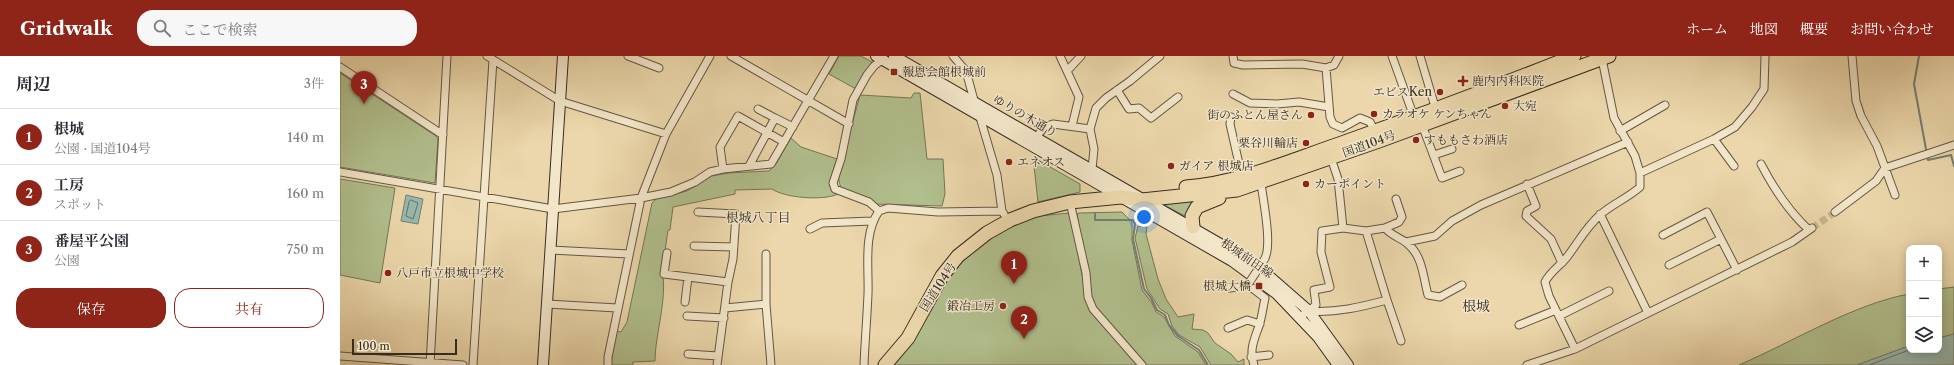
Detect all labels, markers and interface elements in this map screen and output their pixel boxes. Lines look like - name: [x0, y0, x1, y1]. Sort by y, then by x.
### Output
- search box: [137, 10, 417, 46]
- text: Gridwalk: [20, 17, 113, 40]
- icon: search: [151, 17, 173, 39]
- text: ここで検索: [183, 20, 258, 39]
- text: ホーム: [1686, 20, 1728, 38]
- text: 地図: [1750, 20, 1778, 38]
- text: 概要: [1800, 20, 1828, 38]
- text: お問い合わせ: [1850, 20, 1934, 38]
- place label: 報恩会館根城前: [902, 64, 986, 79]
- marker: 報恩会館根城前: [889, 67, 899, 77]
- pin: 3: [351, 71, 377, 104]
- place label: 鹿内内科医院: [1472, 73, 1544, 88]
- text: 周辺: [16, 74, 50, 94]
- text: 3件: [304, 75, 324, 91]
- marker: 鹿内内科医院: [1457, 75, 1469, 87]
- place label: エビスKen: [1373, 84, 1432, 99]
- marker: エビスKen: [1435, 87, 1445, 97]
- street label: ゆりの木通り: [990, 91, 1060, 140]
- place label: 大宛: [1513, 98, 1537, 113]
- marker: 大宛: [1500, 101, 1510, 111]
- place label: カラオケ ケンちゃん: [1382, 106, 1492, 121]
- place label: 街のふとん屋さん: [1207, 107, 1303, 122]
- marker: カラオケ ケンちゃん: [1369, 109, 1379, 119]
- marker: 街のふとん屋さん: [1306, 110, 1316, 120]
- text: 根城: [54, 119, 84, 138]
- street label: 国道104号: [1340, 127, 1398, 160]
- text: 1: [26, 129, 32, 145]
- text: 140 m: [287, 129, 324, 145]
- place label: すももさわ酒店: [1424, 132, 1508, 147]
- place label: 栗谷川輪店: [1238, 135, 1298, 150]
- marker: すももさわ酒店: [1411, 135, 1421, 145]
- marker: 栗谷川輪店: [1301, 138, 1311, 148]
- text: 公園 · 国道104号: [54, 140, 151, 156]
- place label: エネオス: [1017, 154, 1065, 169]
- marker: エネオス: [1004, 157, 1014, 167]
- place label: ガイア 根城店: [1179, 158, 1253, 173]
- marker: ガイア 根城店: [1166, 161, 1176, 171]
- text: 工房: [54, 175, 84, 194]
- place label: カーポイント: [1314, 176, 1386, 191]
- marker: カーポイント: [1301, 179, 1311, 189]
- text: 2: [25, 185, 33, 201]
- text: 160 m: [287, 185, 324, 201]
- text: スポット: [54, 196, 106, 212]
- your location: [1134, 207, 1154, 227]
- district label: 根城八丁目: [725, 209, 791, 225]
- text: 番屋平公園: [54, 231, 129, 250]
- street label: 根城前田線: [1218, 235, 1276, 281]
- text: 3: [25, 241, 33, 257]
- text: 750 m: [287, 241, 324, 257]
- map controls: [1906, 245, 1942, 353]
- button: +: [1906, 245, 1942, 281]
- pin: 1: [1001, 251, 1027, 284]
- text: 公園: [54, 252, 80, 268]
- street label: 国道104号: [916, 259, 959, 314]
- place label: 八戸市立根城中学校: [396, 265, 504, 280]
- marker: 八戸市立根城中学校: [383, 268, 393, 278]
- place label: 根城大橋: [1203, 278, 1251, 293]
- marker: 根城大橋: [1254, 281, 1264, 291]
- button: −: [1906, 281, 1942, 317]
- button: 保存: [16, 288, 166, 328]
- button: 共有: [174, 288, 324, 328]
- district label: 根城: [1462, 297, 1490, 315]
- place label: 鍛冶工房: [947, 298, 995, 313]
- marker: 鍛冶工房: [998, 301, 1008, 311]
- pin: 2: [1011, 306, 1037, 339]
- button: layers: [1906, 317, 1942, 353]
- scale bar: [352, 337, 457, 356]
- text: 100 m: [358, 339, 390, 353]

